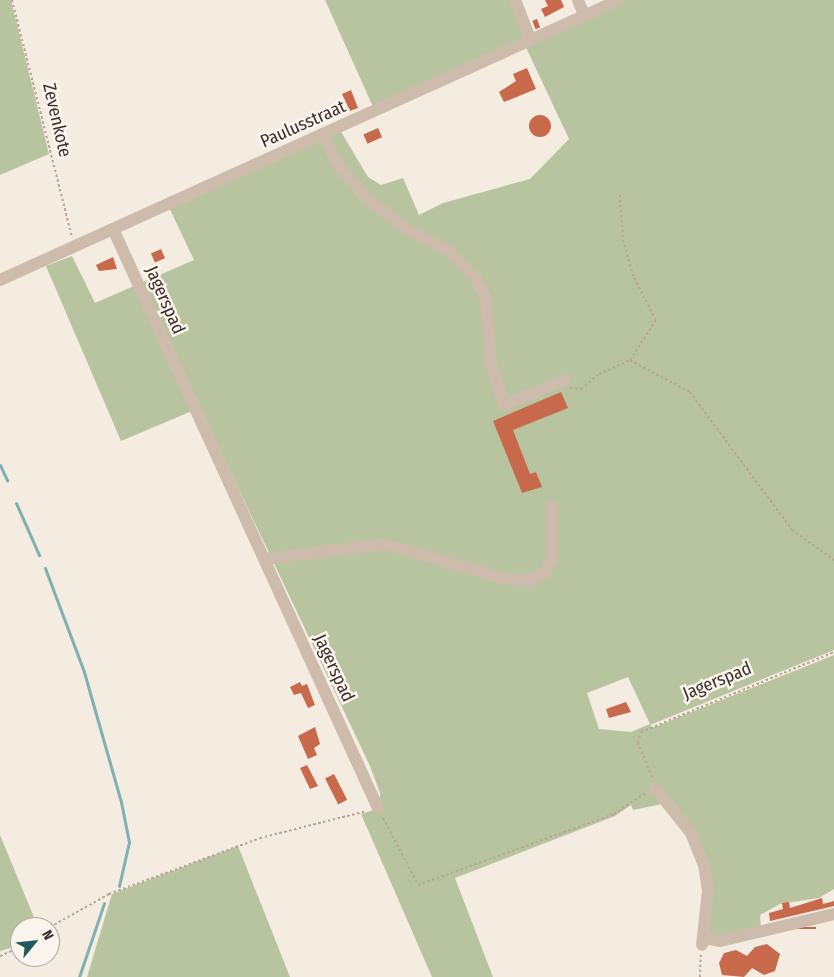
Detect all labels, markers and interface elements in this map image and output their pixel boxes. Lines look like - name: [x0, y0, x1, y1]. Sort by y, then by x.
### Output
- street label: Zevenkote: [38, 81, 76, 159]
- street label: Paulusstraat: [257, 96, 349, 152]
- street label: Jagerspad: [140, 263, 190, 337]
- street label: Jagerspad: [309, 631, 359, 705]
- street label: Jagerspad: [679, 657, 755, 705]
- north arrow: [10, 917, 60, 967]
- text: N: [38, 927, 57, 943]

